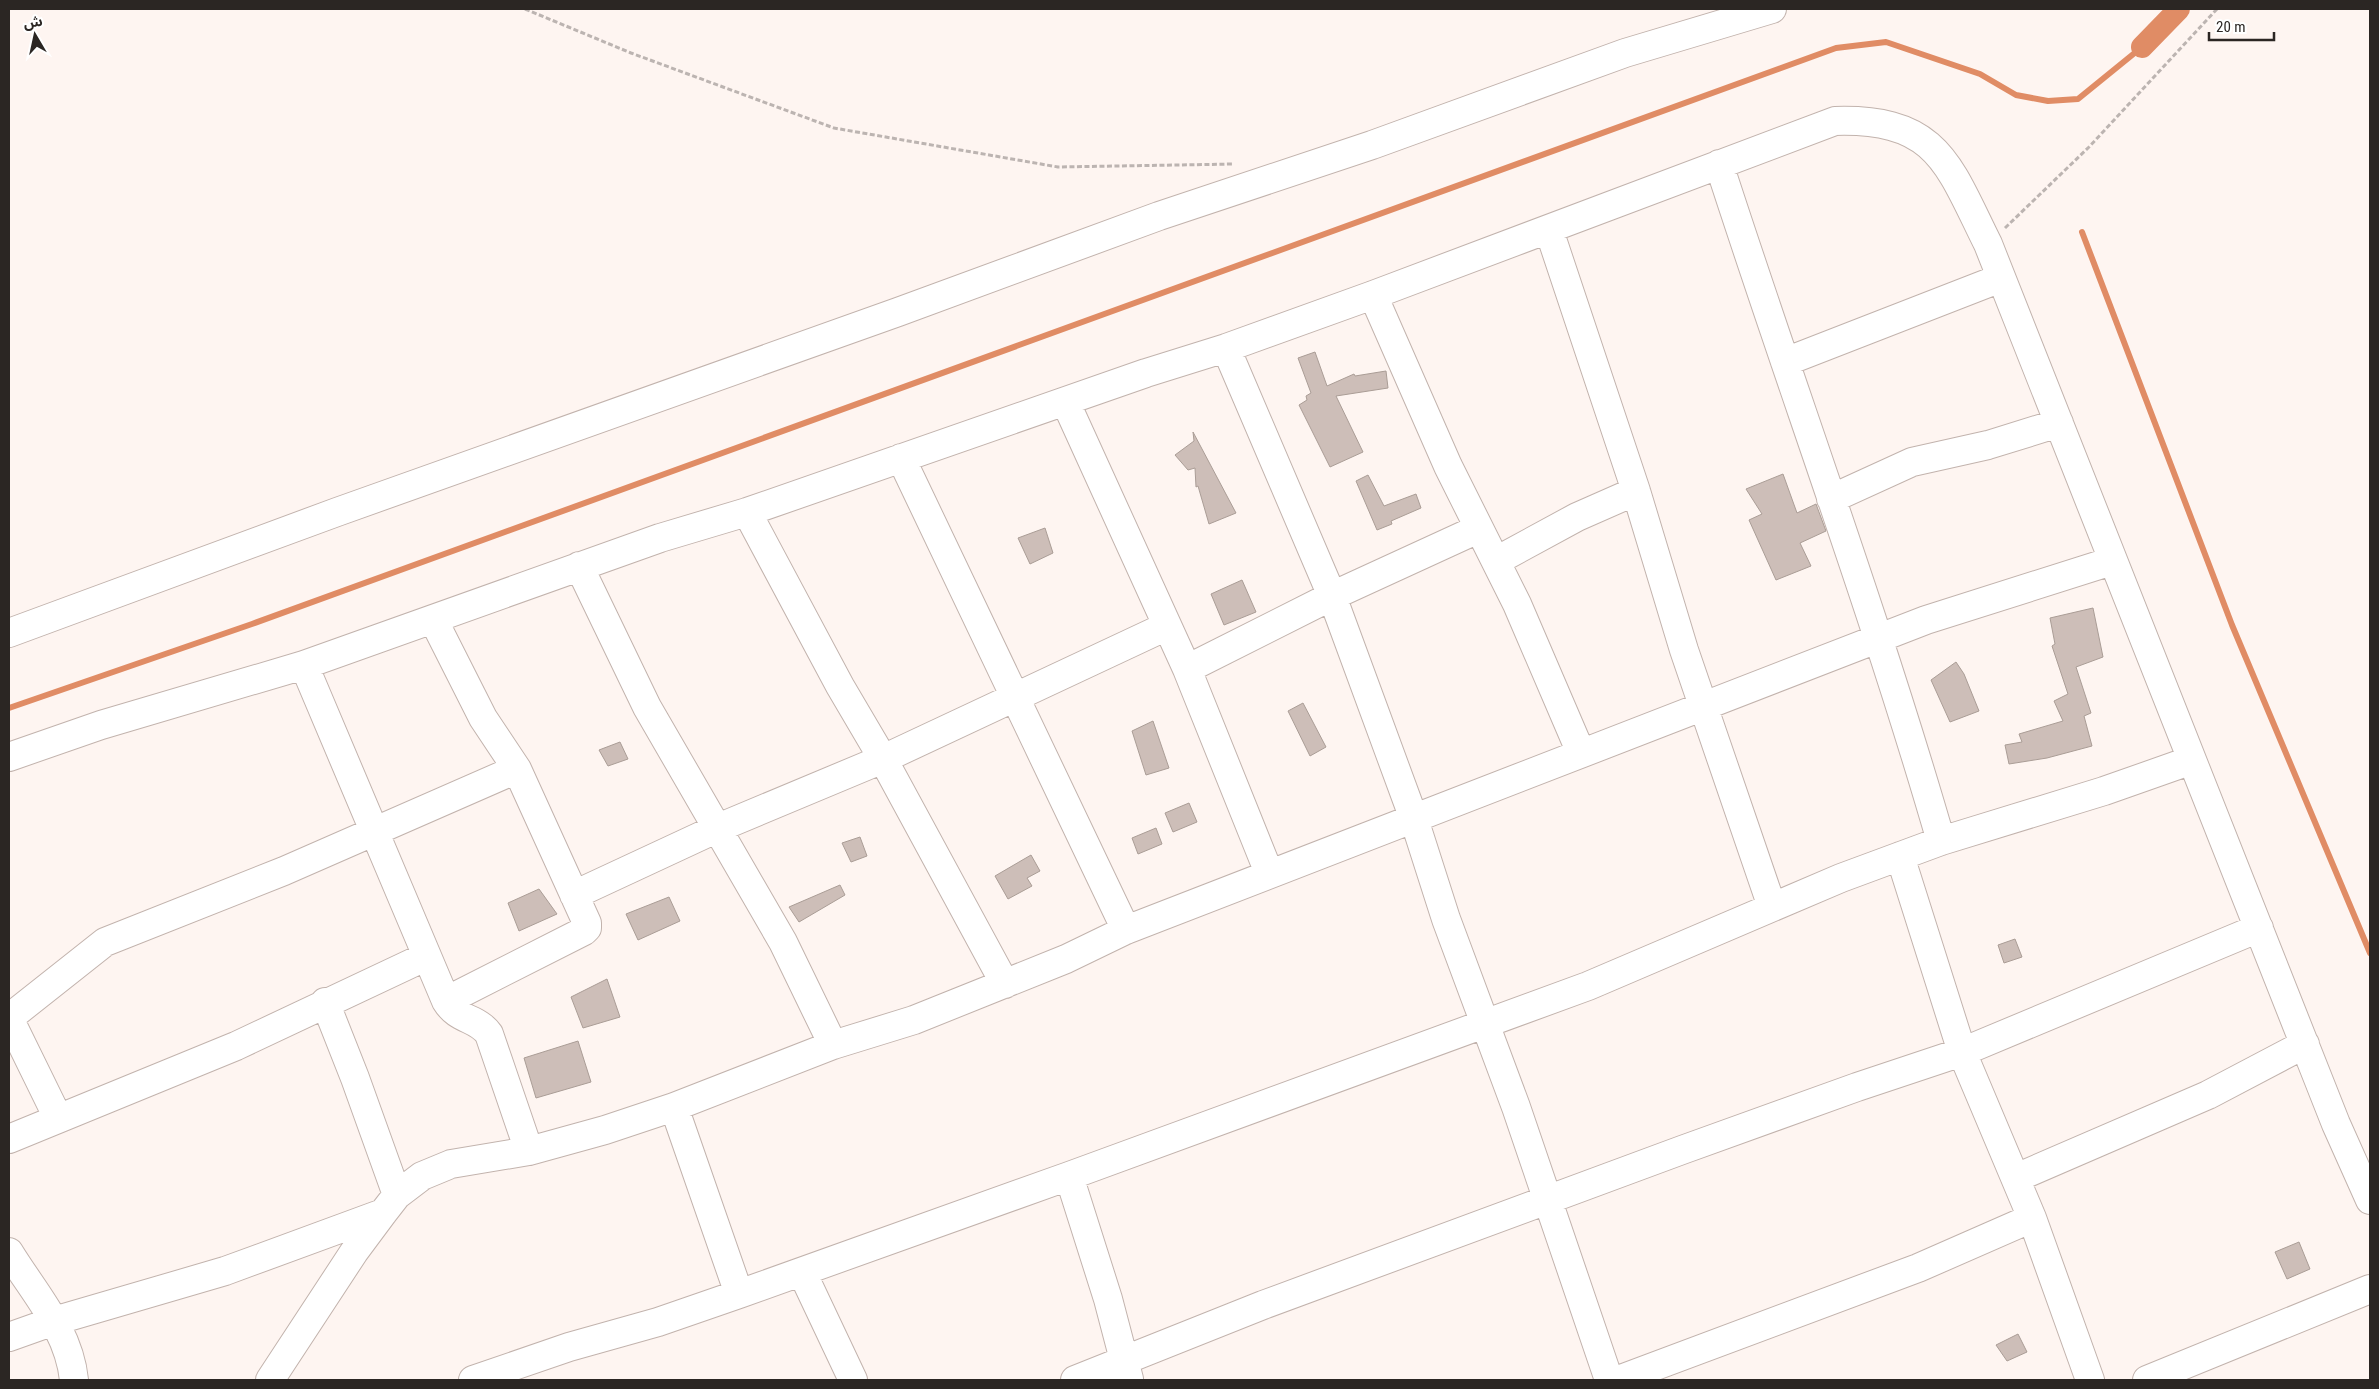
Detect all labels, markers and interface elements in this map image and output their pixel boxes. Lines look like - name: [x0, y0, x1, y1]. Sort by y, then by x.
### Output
- north arrow: [10, 10, 60, 60]
- scale bar: [2209, 10, 2274, 42]
- text: ش: [22, 13, 44, 32]
- text: 20 m: [2216, 18, 2246, 36]

